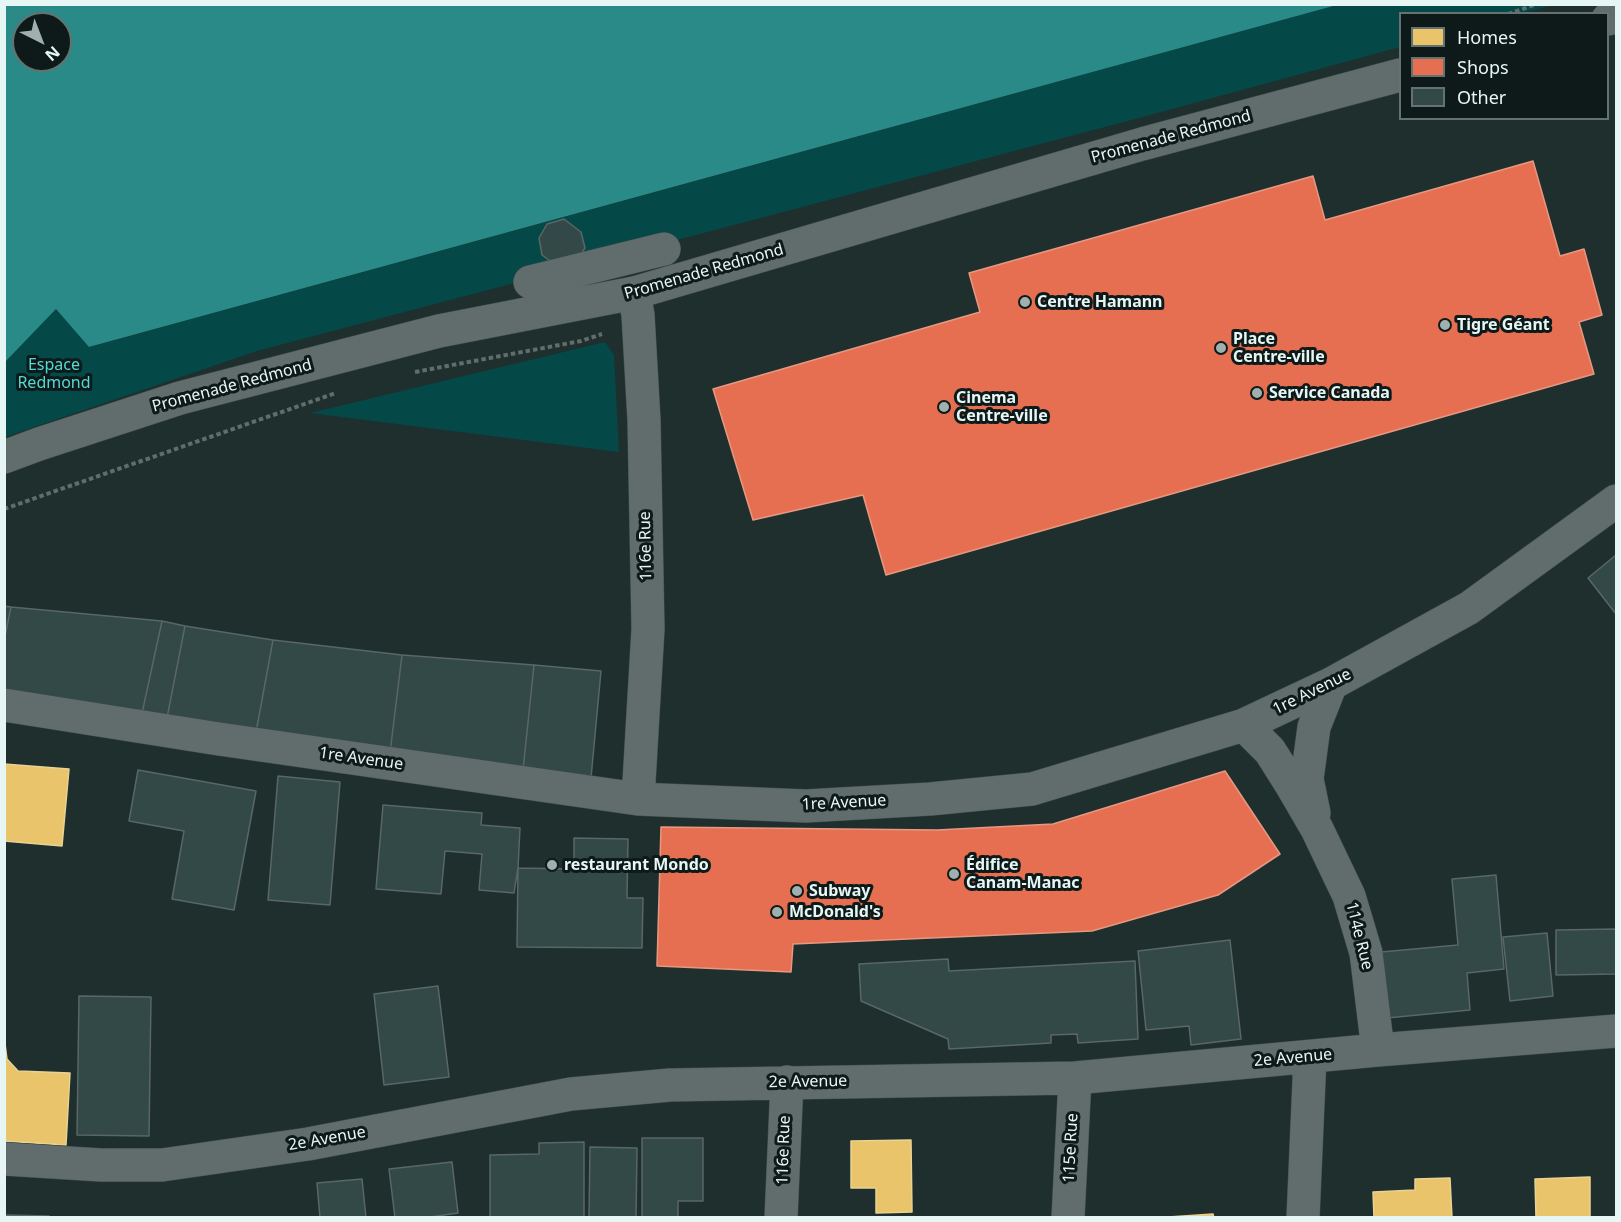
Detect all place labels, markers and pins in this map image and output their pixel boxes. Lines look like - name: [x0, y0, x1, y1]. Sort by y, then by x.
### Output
- place label: Centre Hamann: [1037, 292, 1163, 312]
- marker: Centre Hamann: [1018, 295, 1032, 309]
- place label: Tigre Géant: [1457, 315, 1550, 335]
- marker: Tigre Géant: [1438, 318, 1452, 332]
- place label: Place Centre-ville: [1233, 329, 1325, 367]
- marker: Place Centre-ville: [1214, 341, 1228, 355]
- place label: Service Canada: [1269, 383, 1390, 403]
- marker: Service Canada: [1250, 386, 1264, 400]
- place label: Cinema Centre-ville: [956, 388, 1048, 426]
- marker: Cinema Centre-ville: [937, 400, 951, 414]
- place label: restaurant Mondo: [564, 855, 709, 875]
- place label: Édifice Canam-Manac: [966, 855, 1079, 893]
- marker: restaurant Mondo: [545, 858, 559, 872]
- marker: Édifice Canam-Manac: [947, 867, 961, 881]
- place label: Subway: [809, 881, 870, 901]
- marker: Subway: [790, 884, 804, 898]
- place label: McDonald's: [789, 902, 881, 922]
- marker: McDonald's: [770, 905, 784, 919]

